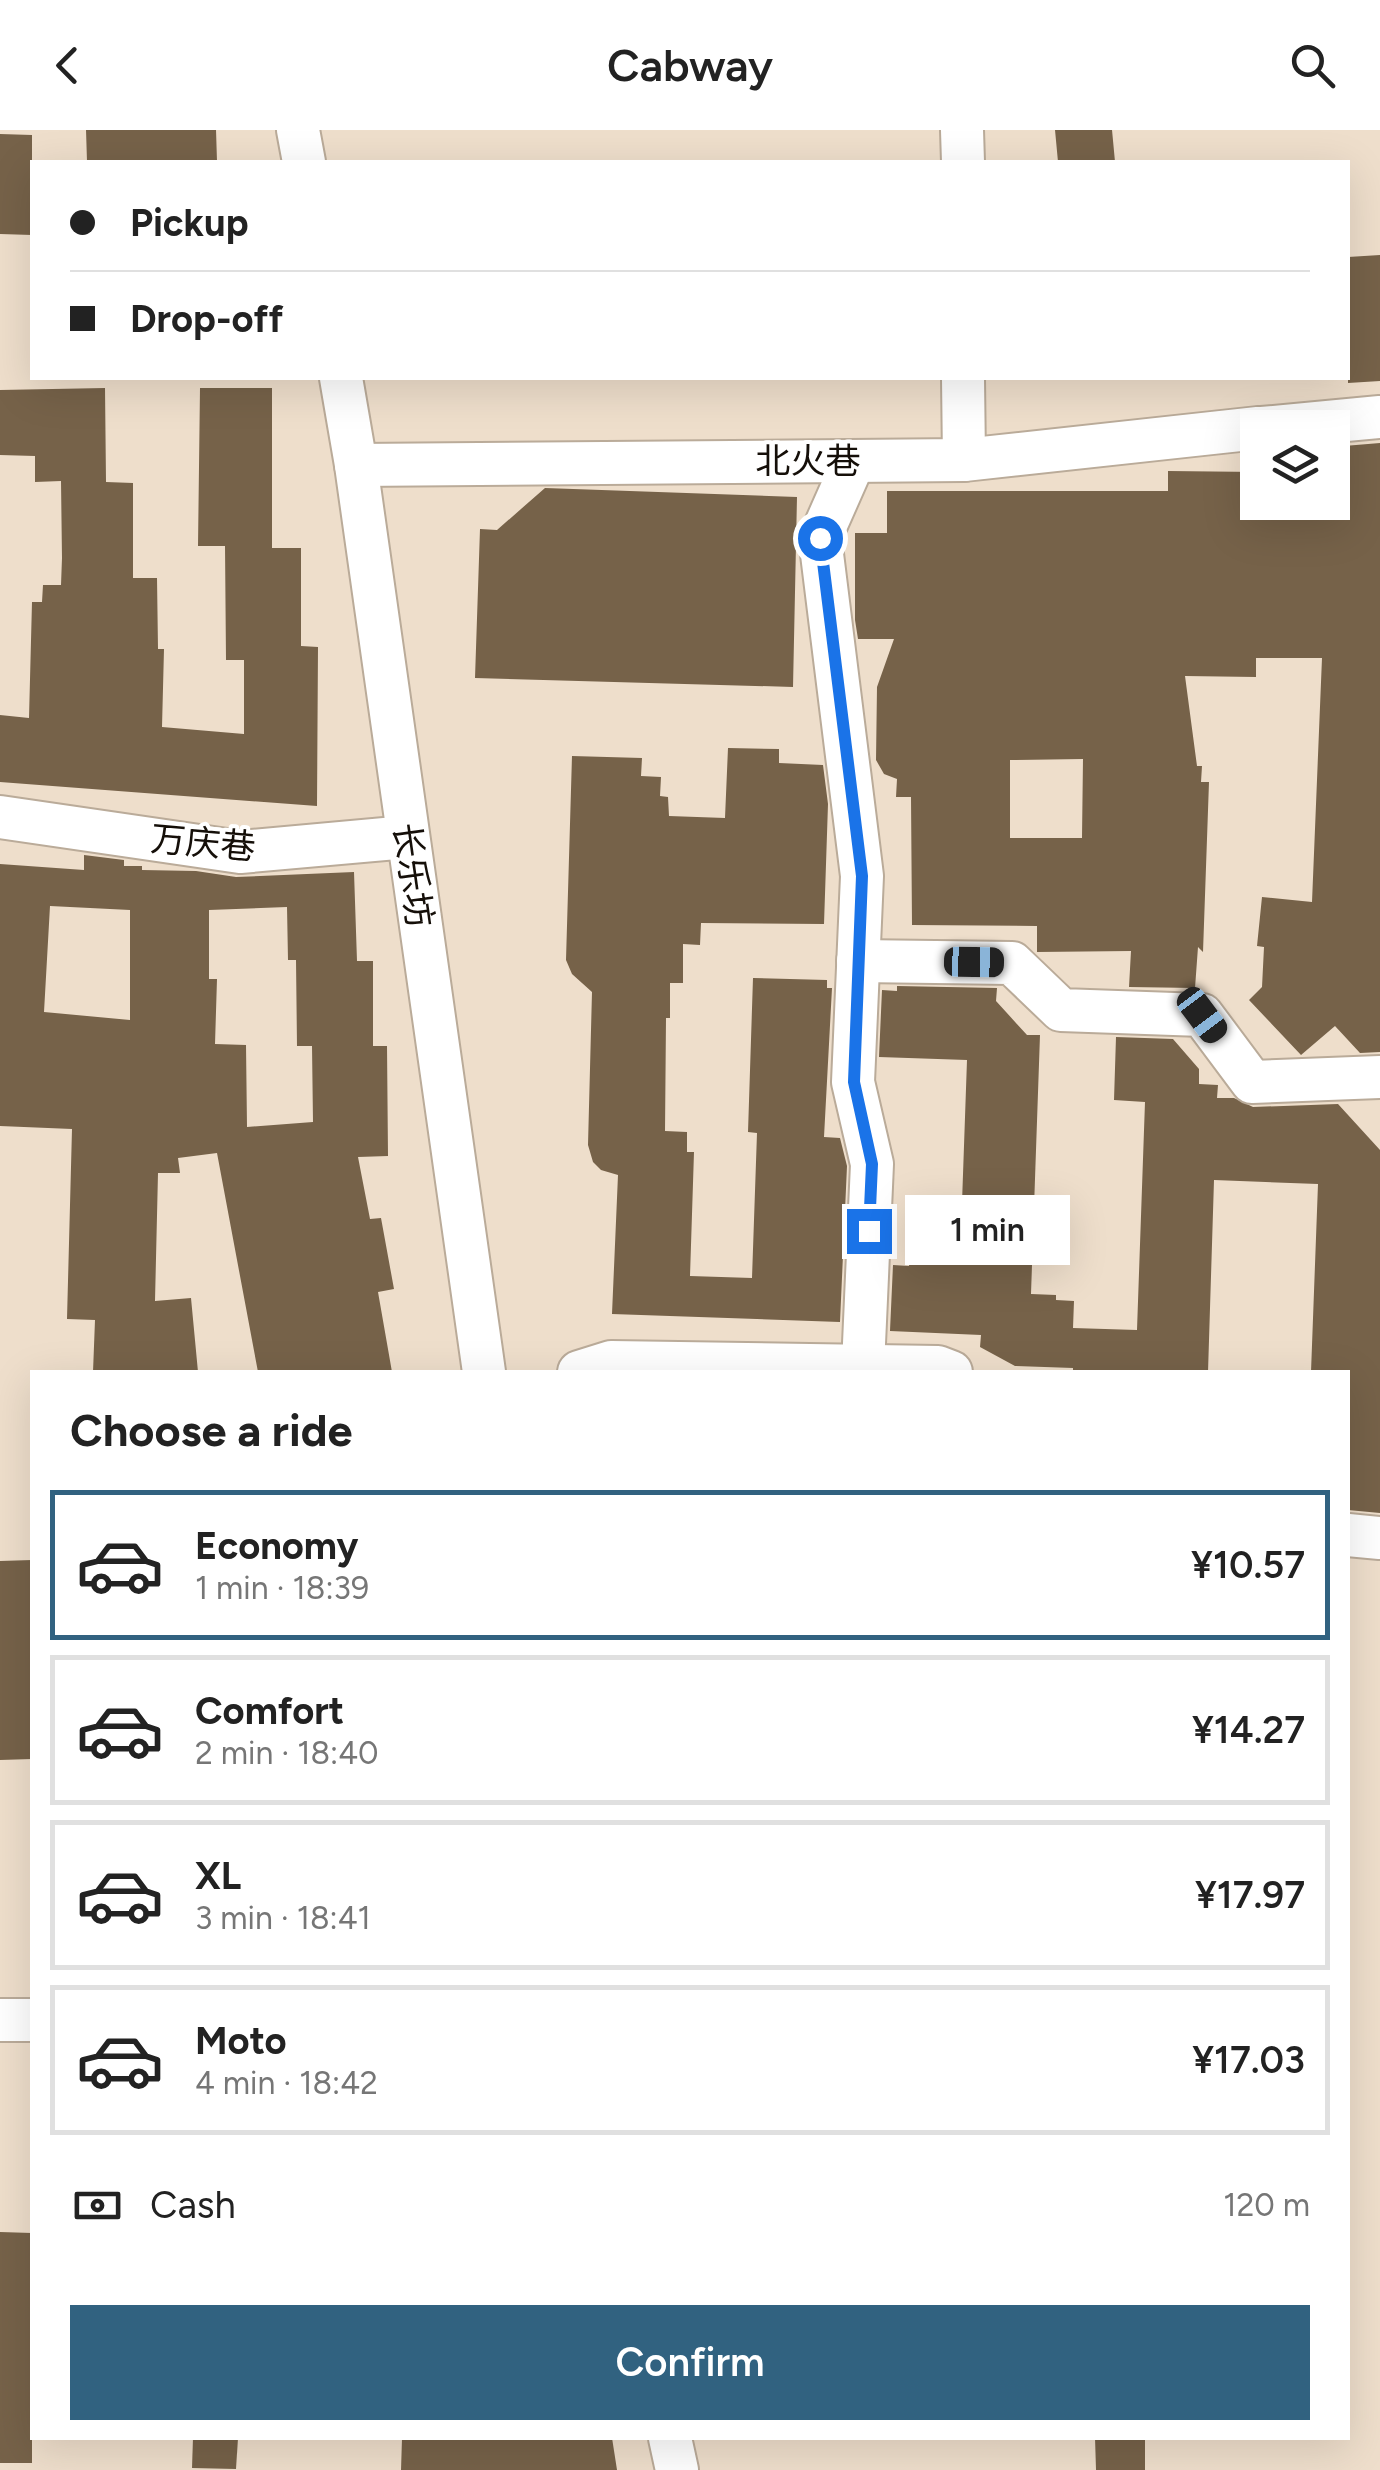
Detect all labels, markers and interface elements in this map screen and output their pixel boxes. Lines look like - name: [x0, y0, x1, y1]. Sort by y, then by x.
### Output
- icon: back: [40, 38, 95, 93]
- text: Cabway: [607, 38, 773, 92]
- icon: search: [1285, 38, 1340, 93]
- text: Pickup: [130, 200, 248, 246]
- text: Drop-off: [130, 296, 283, 342]
- map controls: [1240, 410, 1350, 520]
- button: layers: [1240, 410, 1350, 520]
- street label: 北火巷: [755, 440, 861, 482]
- route start: [798, 516, 843, 561]
- street label: 万庆巷: [149, 818, 257, 868]
- street label: 长乐坊: [385, 820, 441, 930]
- car: [944, 946, 1004, 978]
- car: [1172, 982, 1232, 1048]
- callout: 1 min: [904, 1196, 1069, 1266]
- route end: [847, 1209, 892, 1254]
- text: 1 min: [950, 1211, 1025, 1249]
- text: Choose a ride: [70, 1403, 352, 1457]
- icon: car: [75, 1520, 165, 1610]
- text: Economy: [195, 1523, 358, 1569]
- text: ¥10.57: [1191, 1542, 1305, 1588]
- text: 1 min · 18:39: [195, 1569, 369, 1607]
- icon: car: [75, 1685, 165, 1775]
- text: Comfort: [195, 1688, 344, 1734]
- text: ¥14.27: [1192, 1707, 1305, 1753]
- text: 2 min · 18:40: [195, 1734, 379, 1772]
- icon: car: [75, 1850, 165, 1940]
- text: XL: [195, 1853, 241, 1899]
- text: ¥17.97: [1195, 1872, 1305, 1918]
- text: 3 min · 18:41: [195, 1899, 371, 1937]
- icon: car: [75, 2015, 165, 2105]
- text: Moto: [195, 2018, 287, 2064]
- text: ¥17.03: [1192, 2037, 1305, 2083]
- text: 4 min · 18:42: [195, 2064, 378, 2102]
- icon: cash: [70, 2178, 125, 2233]
- text: Cash: [150, 2182, 236, 2228]
- text: 120 m: [1223, 2186, 1310, 2224]
- button: Confirm: [70, 2305, 1310, 2420]

